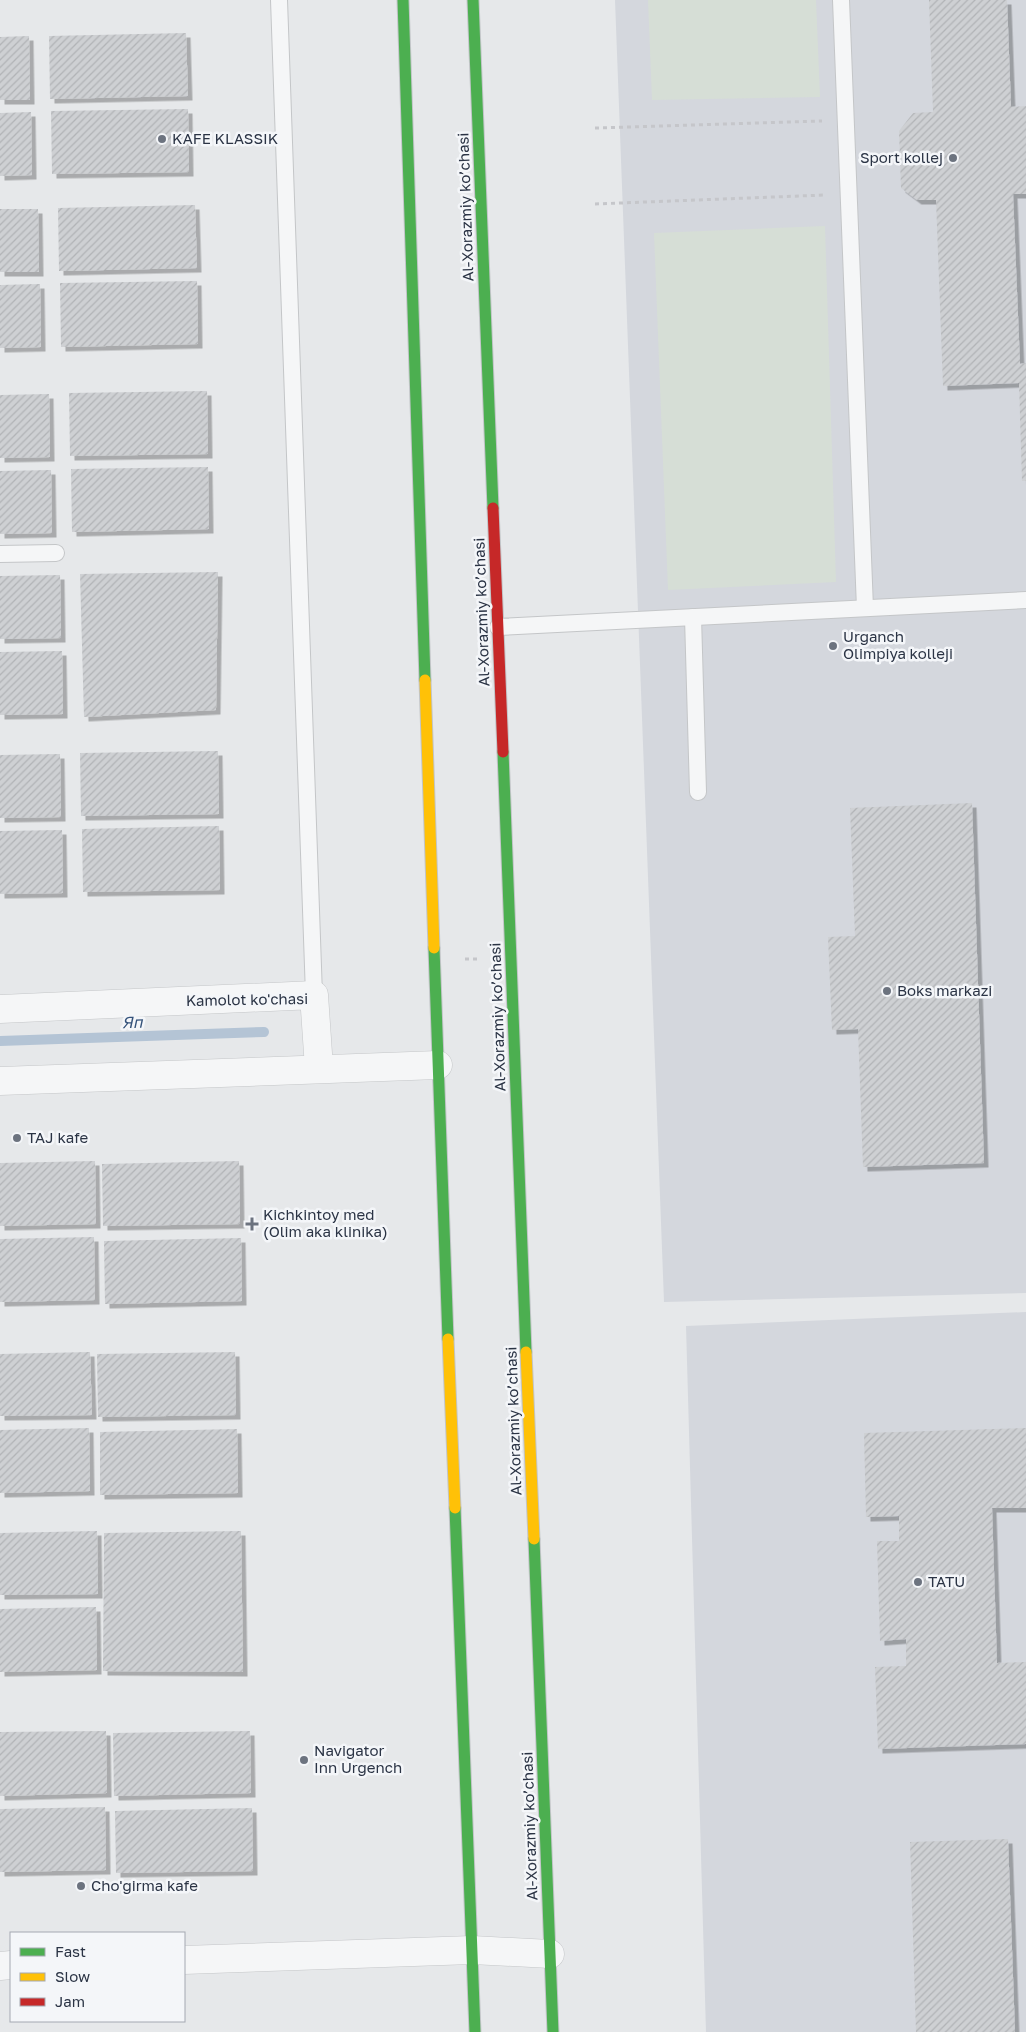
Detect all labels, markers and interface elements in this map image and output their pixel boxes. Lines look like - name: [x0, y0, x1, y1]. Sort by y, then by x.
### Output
- place label: KAFE KLASSIK: [172, 129, 278, 147]
- street label: Al-Xorazmiy ko’chasi: [453, 132, 477, 282]
- marker: KAFE KLASSIK: [156, 133, 168, 145]
- place label: Sport kollej: [860, 148, 943, 166]
- marker: Sport kollej: [947, 152, 959, 164]
- street label: Al-Xorazmiy ko’chasi: [469, 537, 493, 687]
- place label: Urganch Olimpiya kolleji: [843, 627, 953, 662]
- marker: Urganch Olimpiya kolleji: [827, 640, 839, 652]
- street label: Al-Xorazmiy ko’chasi: [485, 942, 509, 1092]
- place label: Boks markazi: [897, 981, 992, 999]
- marker: Boks markazi: [881, 985, 893, 997]
- street label: Kamolot ko'chasi: [186, 989, 308, 1009]
- water label: Яп: [121, 1012, 144, 1032]
- place label: TAJ kafe: [27, 1128, 89, 1146]
- marker: TAJ kafe: [11, 1132, 23, 1144]
- place label: Kichkintoy med (Olim aka klinika): [263, 1205, 388, 1240]
- marker: Kichkintoy med (Olim aka klinika): [245, 1217, 259, 1231]
- street label: Al-Xorazmiy ko’chasi: [501, 1346, 525, 1496]
- place label: TATU: [928, 1572, 965, 1590]
- marker: TATU: [912, 1576, 924, 1588]
- place label: Navigator Inn Urgench: [314, 1741, 402, 1776]
- street label: Al-Xorazmiy ko’chasi: [517, 1751, 541, 1901]
- marker: Navigator Inn Urgench: [298, 1754, 310, 1766]
- place label: Cho'girma kafe: [91, 1876, 198, 1894]
- marker: Cho'girma kafe: [75, 1880, 87, 1892]
- legend: [10, 1932, 185, 2022]
- text: Fast: [55, 1942, 86, 1960]
- text: Slow: [55, 1967, 90, 1985]
- text: Jam: [55, 1992, 85, 2010]

